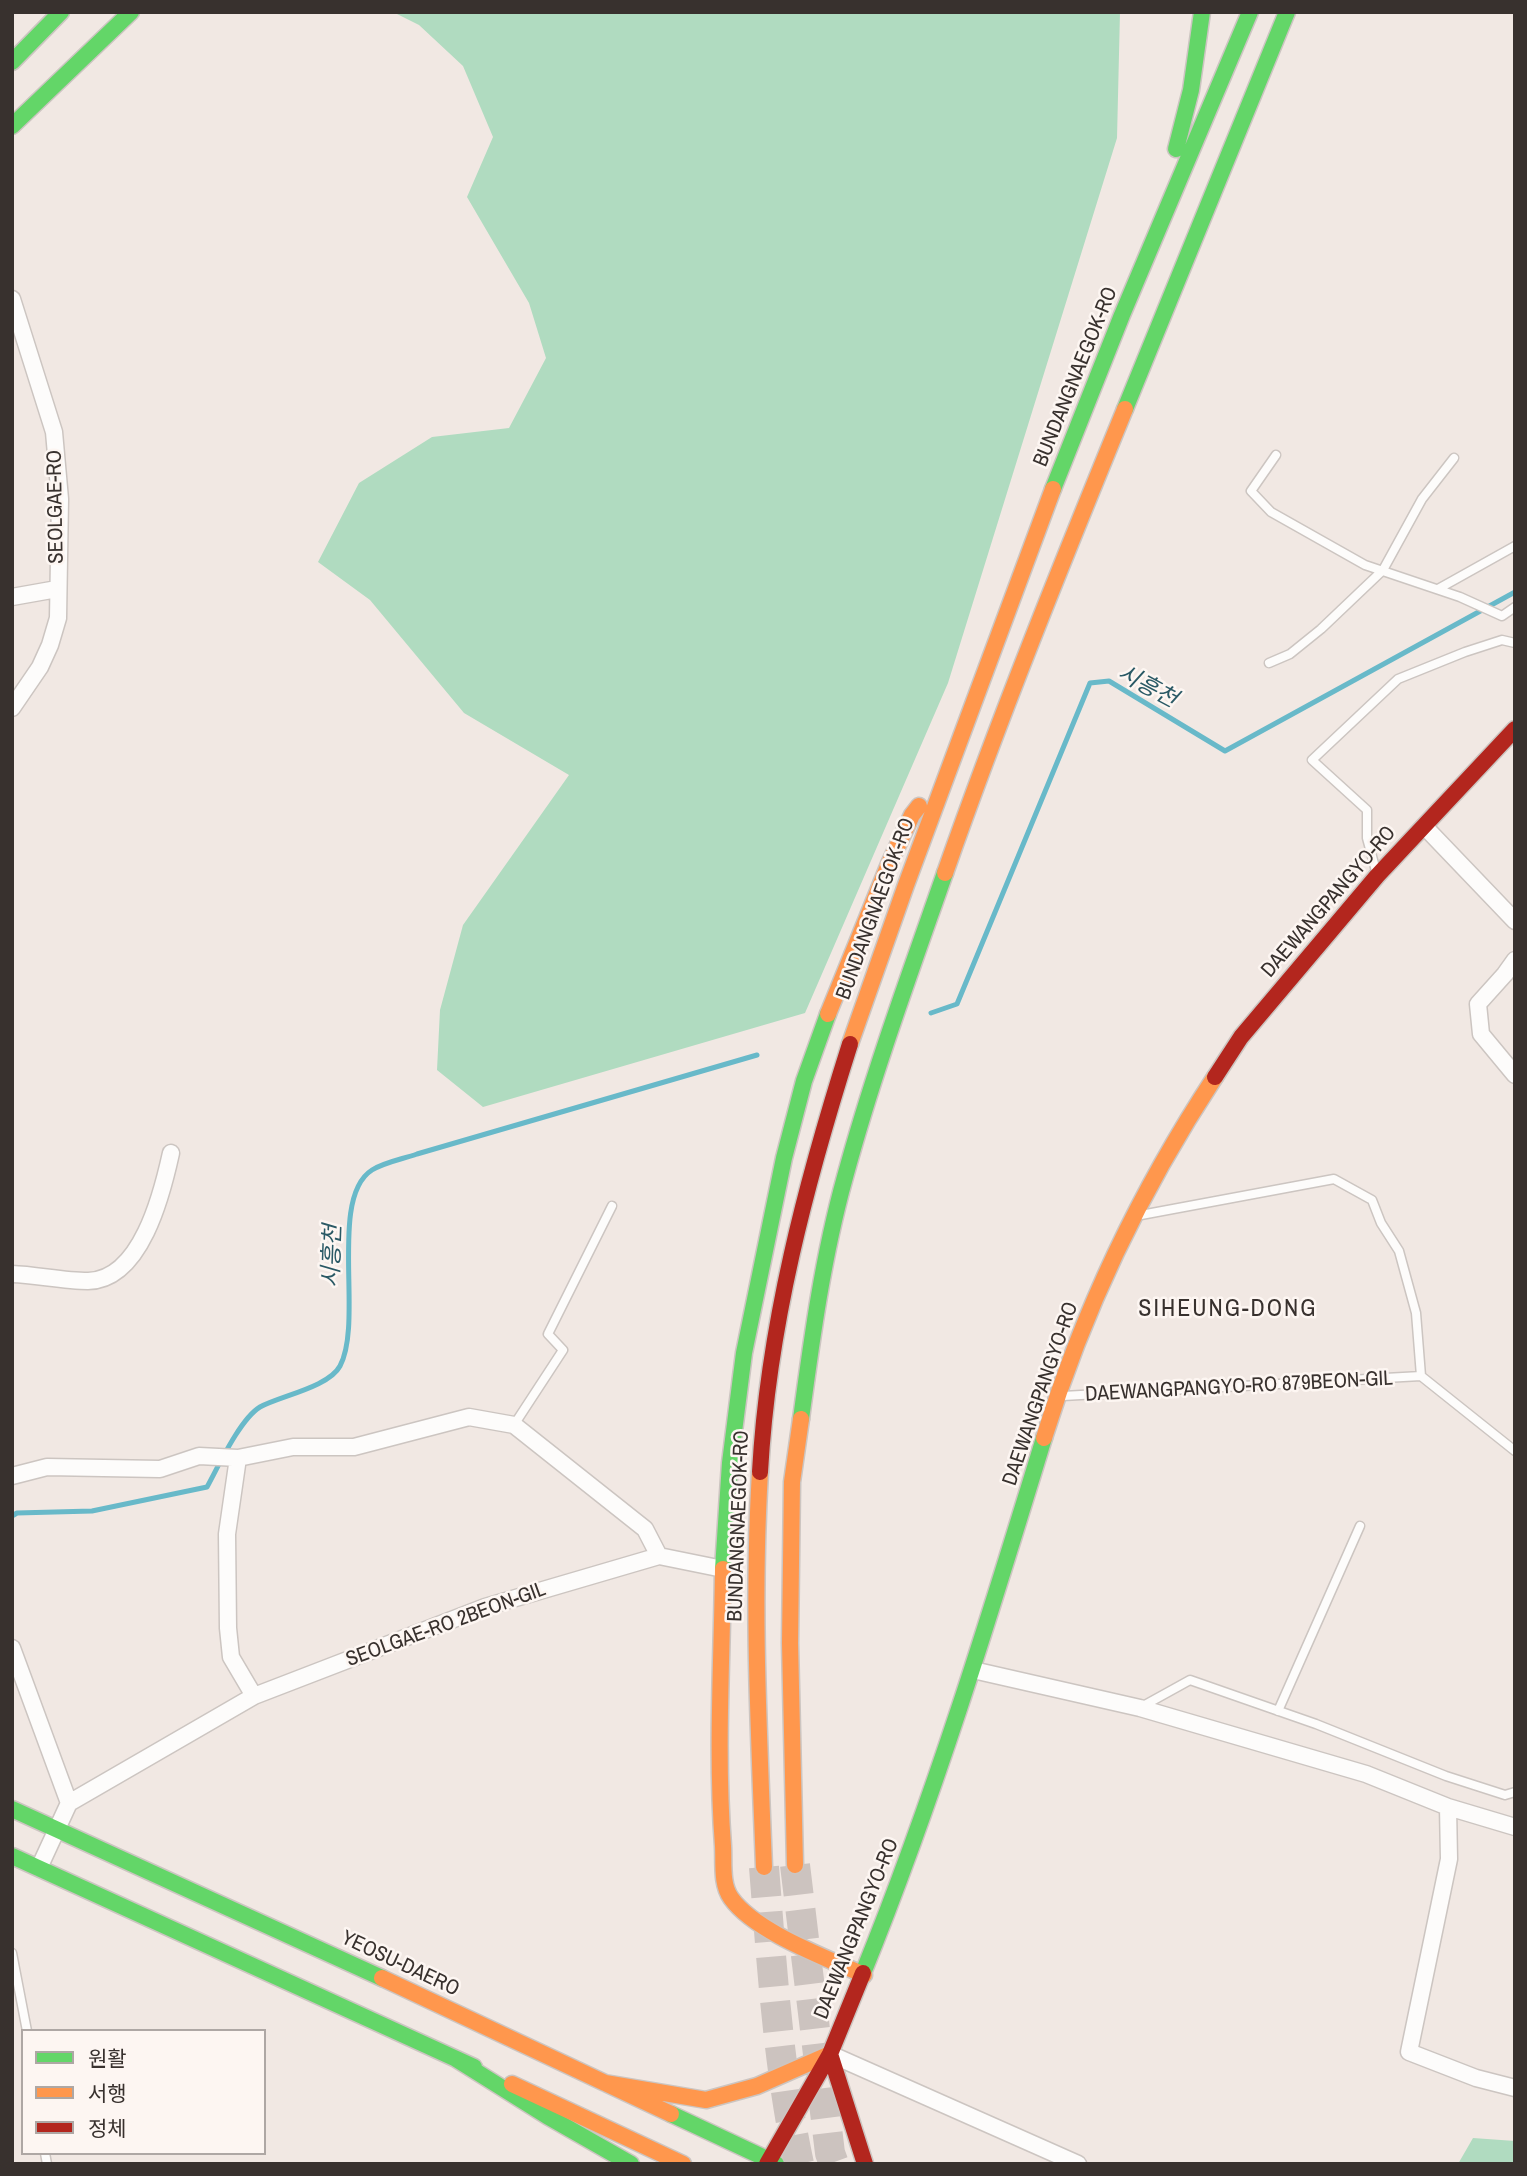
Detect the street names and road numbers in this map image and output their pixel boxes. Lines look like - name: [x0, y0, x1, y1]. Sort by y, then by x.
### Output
- street label: BUNDANGNAEGOK-RO: [1028, 284, 1124, 470]
- street label: SEOLGAE-RO: [42, 450, 70, 564]
- street label: BUNDANGNAEGOK-RO: [831, 815, 921, 1003]
- street label: DAEWANGPANGYO-RO: [1256, 821, 1402, 983]
- street label: DAEWANGPANGYO-RO: [998, 1299, 1084, 1489]
- street label: DAEWANGPANGYO-RO 879BEON-GIL: [1084, 1366, 1394, 1408]
- street label: BUNDANGNAEGOK-RO: [723, 1430, 755, 1622]
- street label: SEOLGAE-RO 2BEON-GIL: [343, 1577, 549, 1673]
- street label: DAEWANGPANGYO-RO: [809, 1835, 905, 2023]
- street label: YEOSU-DAERO: [337, 1926, 463, 2002]

